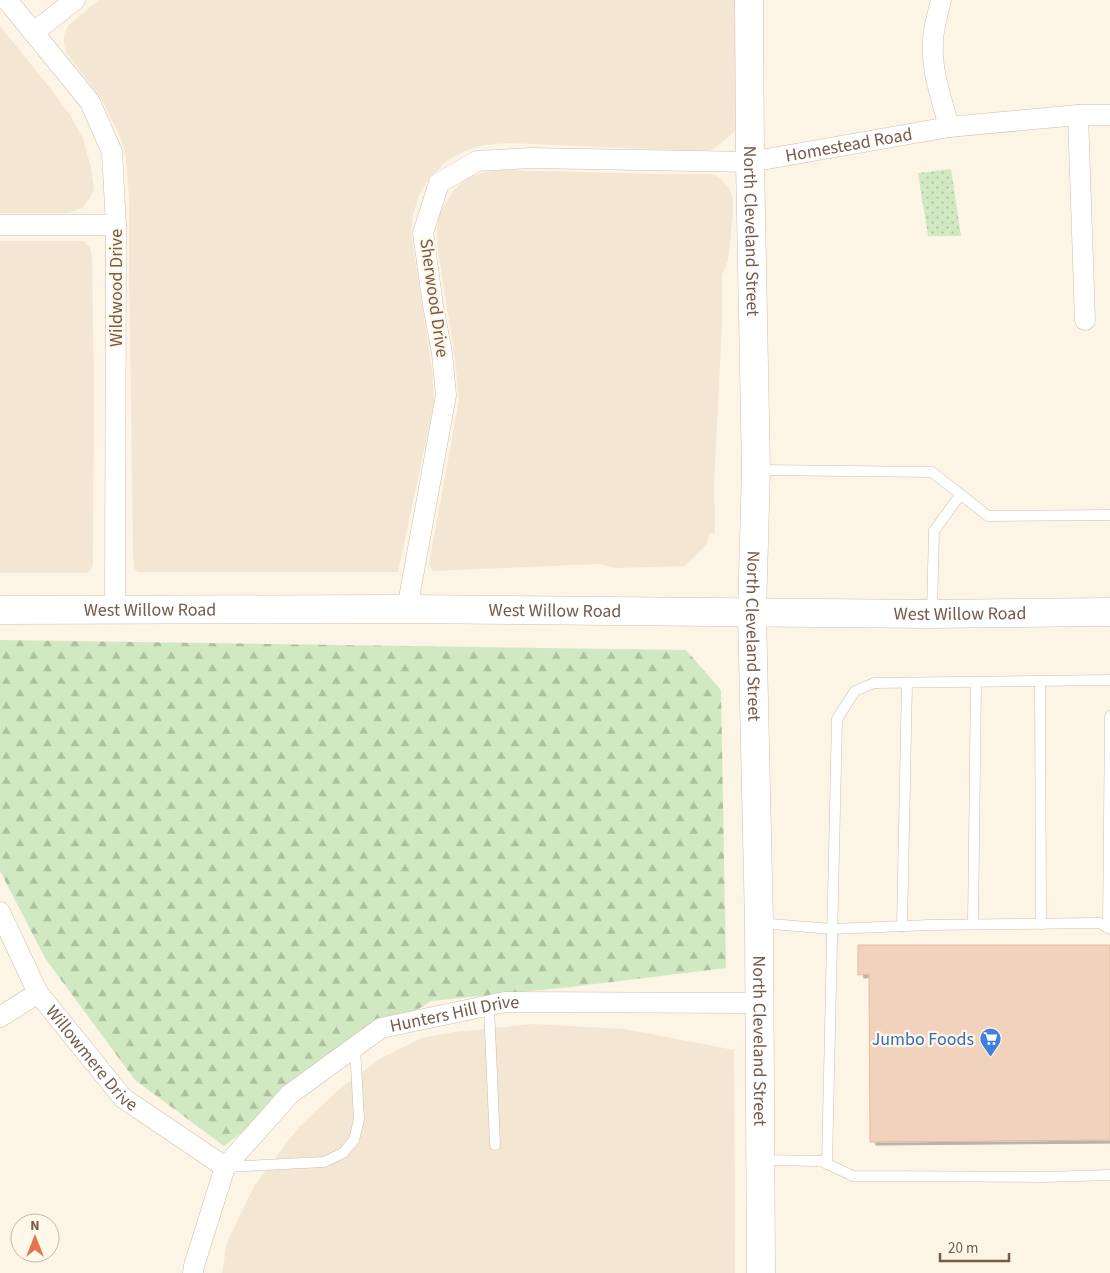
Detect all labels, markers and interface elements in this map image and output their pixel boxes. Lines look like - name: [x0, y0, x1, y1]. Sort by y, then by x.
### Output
- street label: Homestead Road: [783, 121, 914, 168]
- street label: North Cleveland Street: [737, 146, 766, 317]
- street label: Wildwood Drive: [104, 229, 129, 347]
- street label: Sherwood Drive: [413, 237, 455, 359]
- street label: North Cleveland Street: [739, 550, 767, 721]
- street label: West Willow Road: [84, 597, 216, 622]
- street label: West Willow Road: [489, 597, 621, 624]
- street label: West Willow Road: [894, 600, 1026, 627]
- street label: North Cleveland Street: [747, 955, 773, 1126]
- street label: Hunters Hill Drive: [387, 989, 519, 1038]
- street label: Willowmere Drive: [40, 1000, 143, 1117]
- place label: Jumbo Foods: [872, 1027, 974, 1052]
- supermarket icon: Jumbo Foods: [978, 1027, 1002, 1058]
- north arrow: [10, 1213, 60, 1263]
- text: N: [30, 1216, 40, 1236]
- scale bar: [940, 1230, 1009, 1262]
- text: 20 m: [948, 1238, 978, 1259]

